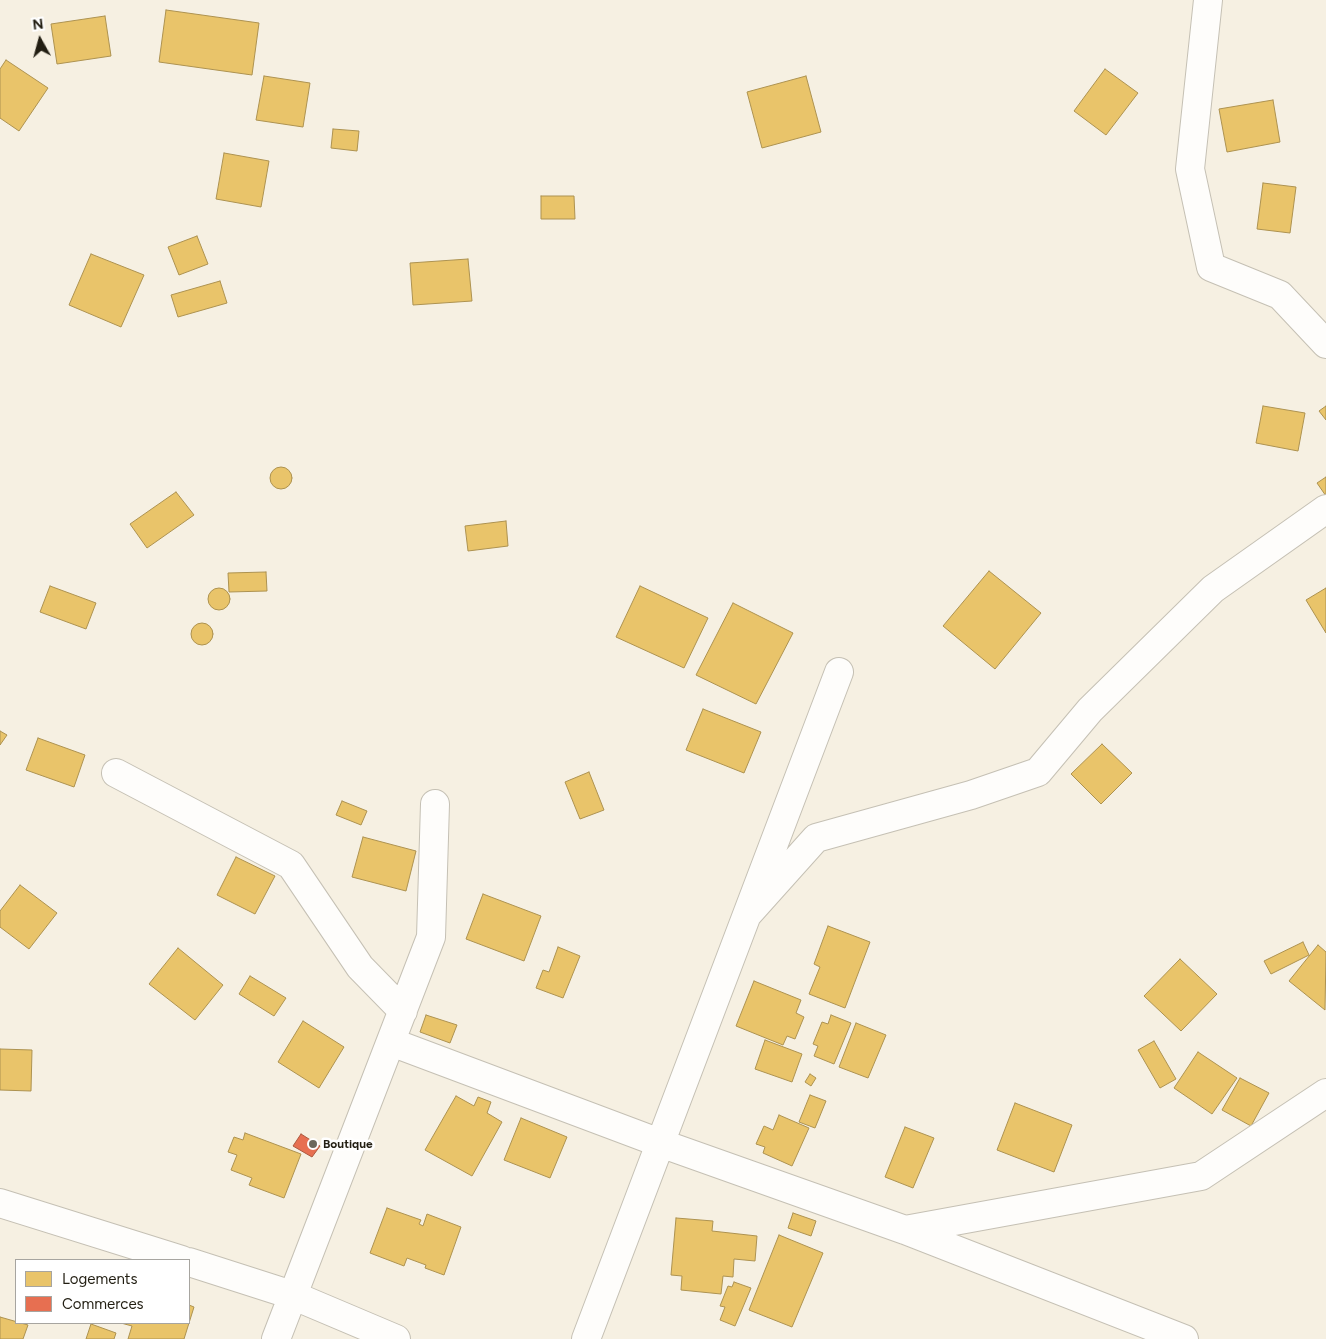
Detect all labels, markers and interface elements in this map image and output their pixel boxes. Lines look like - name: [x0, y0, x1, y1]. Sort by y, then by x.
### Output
- north arrow: [15, 15, 65, 65]
- text: N: [32, 16, 45, 34]
- place label: Boutique: [323, 1137, 373, 1151]
- marker: Boutique: [307, 1138, 319, 1150]
- legend: [15, 1259, 190, 1324]
- text: Logements: [62, 1270, 137, 1288]
- text: Commerces: [62, 1295, 144, 1313]

